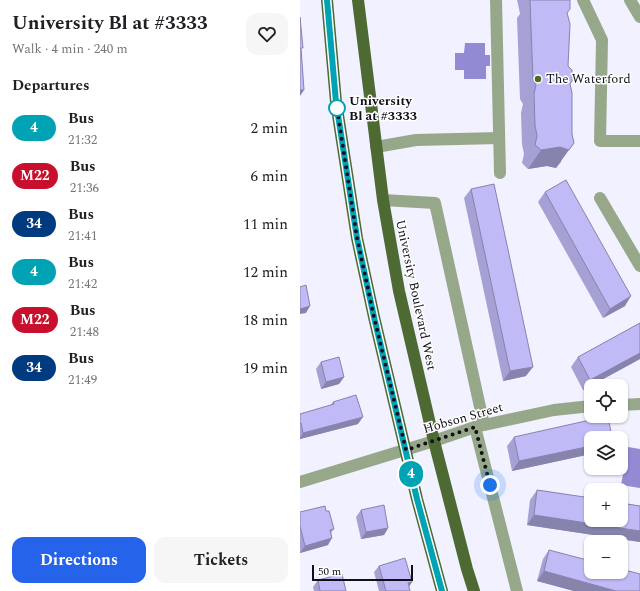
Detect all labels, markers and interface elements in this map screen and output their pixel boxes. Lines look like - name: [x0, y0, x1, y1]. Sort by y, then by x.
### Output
- text: University Bl at #3333: [12, 9, 208, 38]
- button: heart: [246, 13, 288, 55]
- text: Walk · 4 min · 240 m: [12, 39, 128, 59]
- place label: The Waterford: [546, 69, 631, 89]
- text: Departures: [12, 74, 90, 97]
- marker: The Waterford: [533, 74, 543, 84]
- place label: University Bl at #3333: [349, 91, 417, 126]
- marker: University Bl at #3333: [328, 99, 346, 117]
- text: Bus: [68, 107, 94, 130]
- text: 4: [30, 117, 38, 138]
- text: 2 min: [250, 117, 288, 140]
- text: 21:32: [68, 130, 97, 150]
- text: Bus: [70, 155, 96, 178]
- text: M22: [20, 165, 50, 186]
- text: 6 min: [250, 165, 288, 188]
- text: 21:36: [70, 178, 99, 198]
- text: Bus: [68, 203, 94, 226]
- text: 34: [26, 213, 42, 234]
- text: 11 min: [243, 213, 288, 236]
- street label: University Boulevard West: [390, 218, 442, 373]
- text: 21:41: [68, 226, 97, 246]
- text: Bus: [68, 251, 94, 274]
- text: 4: [30, 261, 38, 282]
- text: 12 min: [243, 261, 288, 284]
- text: 21:42: [68, 274, 97, 294]
- text: Bus: [70, 299, 96, 322]
- text: M22: [20, 309, 50, 330]
- text: 18 min: [243, 309, 288, 332]
- text: 21:48: [70, 322, 99, 342]
- text: Bus: [68, 347, 94, 370]
- text: 34: [26, 357, 42, 378]
- text: 19 min: [243, 357, 288, 380]
- text: 21:49: [68, 370, 97, 390]
- map controls: [584, 379, 628, 579]
- button: locate: [584, 379, 628, 423]
- street label: Hobson Street: [421, 397, 506, 439]
- button: layers: [584, 431, 628, 475]
- line badge: 4: [398, 461, 424, 487]
- text: 4: [407, 463, 415, 484]
- your location: [480, 475, 500, 495]
- button: +: [584, 483, 628, 527]
- button: −: [584, 535, 628, 579]
- button: Directions: [12, 537, 146, 583]
- button: Tickets: [154, 537, 288, 583]
- scale bar: [312, 563, 413, 582]
- text: 50 m: [318, 563, 341, 580]

